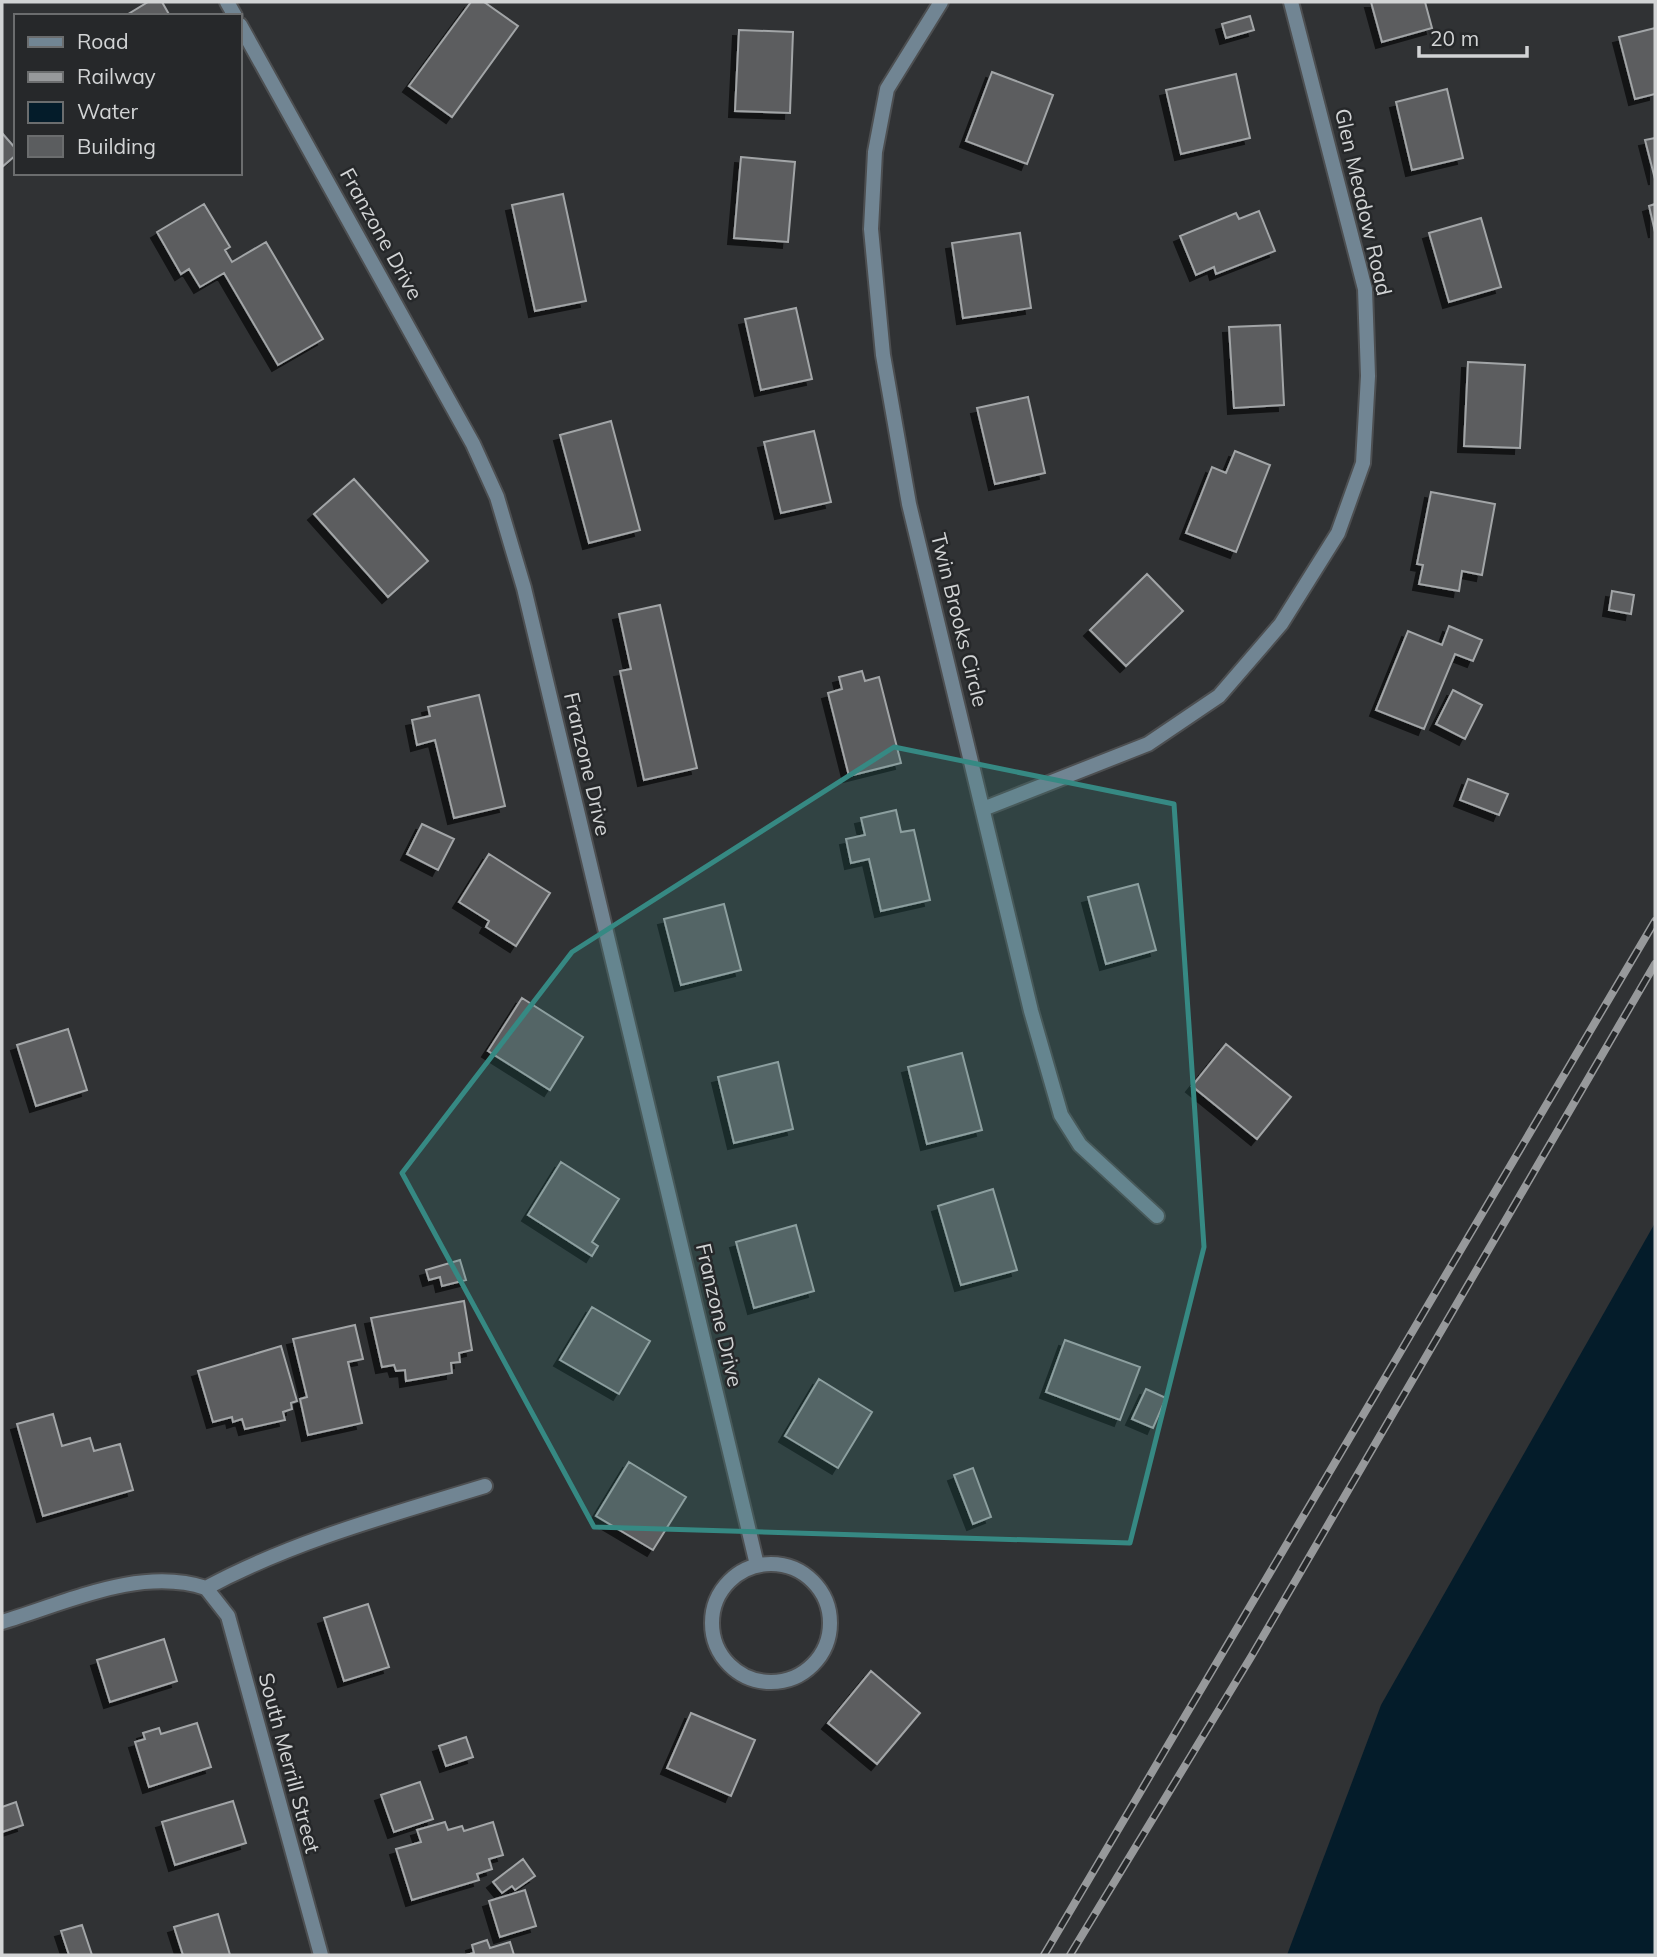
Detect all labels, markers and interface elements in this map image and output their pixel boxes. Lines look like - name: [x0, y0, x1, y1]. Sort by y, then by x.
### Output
- legend: [14, 14, 242, 175]
- scale bar: [1419, 14, 1528, 58]
- text: 20 m: [1430, 25, 1479, 51]
- text: Road: [77, 28, 128, 54]
- text: Railway: [77, 63, 156, 89]
- text: Water: [77, 98, 138, 124]
- street label: Glen Meadow Road: [1330, 106, 1398, 298]
- text: Building: [77, 133, 156, 159]
- street label: Franzone Drive: [335, 163, 429, 304]
- street label: Twin Brooks Circle: [926, 530, 994, 709]
- street label: Franzone Drive: [559, 689, 617, 838]
- street label: Franzone Drive: [691, 1240, 749, 1389]
- street label: South Merrill Street: [253, 1670, 327, 1856]

